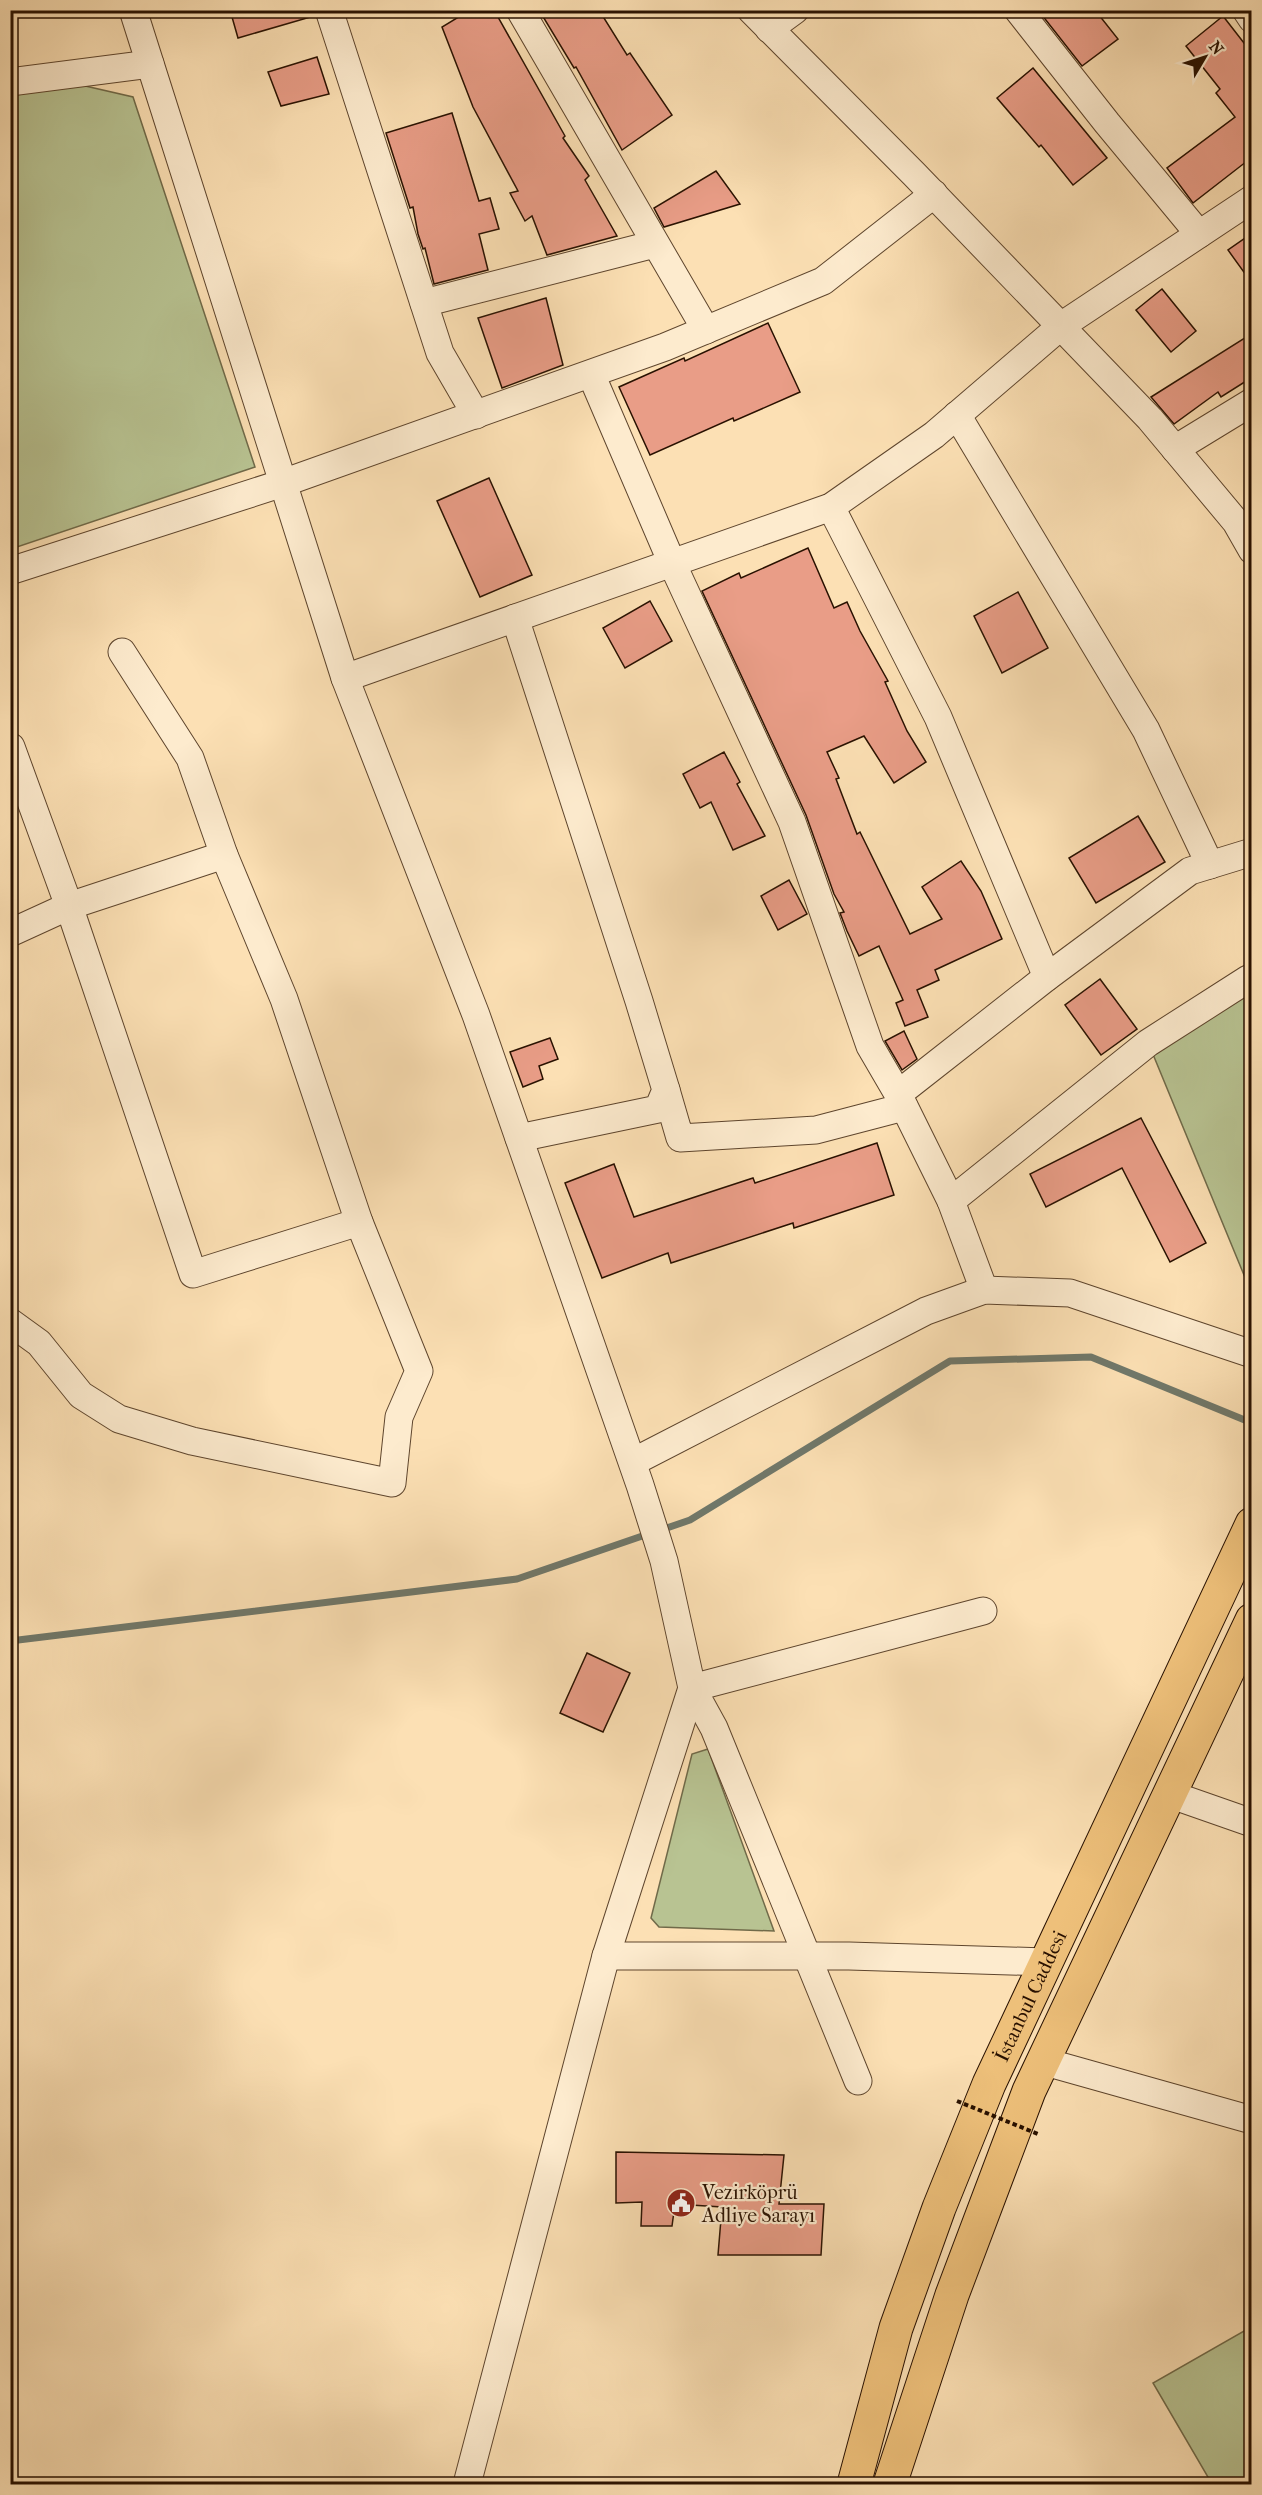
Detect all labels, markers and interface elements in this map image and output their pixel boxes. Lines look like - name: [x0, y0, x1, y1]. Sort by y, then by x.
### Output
- north arrow: [1175, 27, 1235, 87]
- text: N: [1205, 37, 1228, 59]
- street label: İstanbul Caddesi: [989, 1927, 1071, 2065]
- place label: Vezirköprü Adliye Sarayı: [701, 2181, 815, 2227]
- public building icon: Vezirköprü Adliye Sarayı: [665, 2187, 697, 2219]

